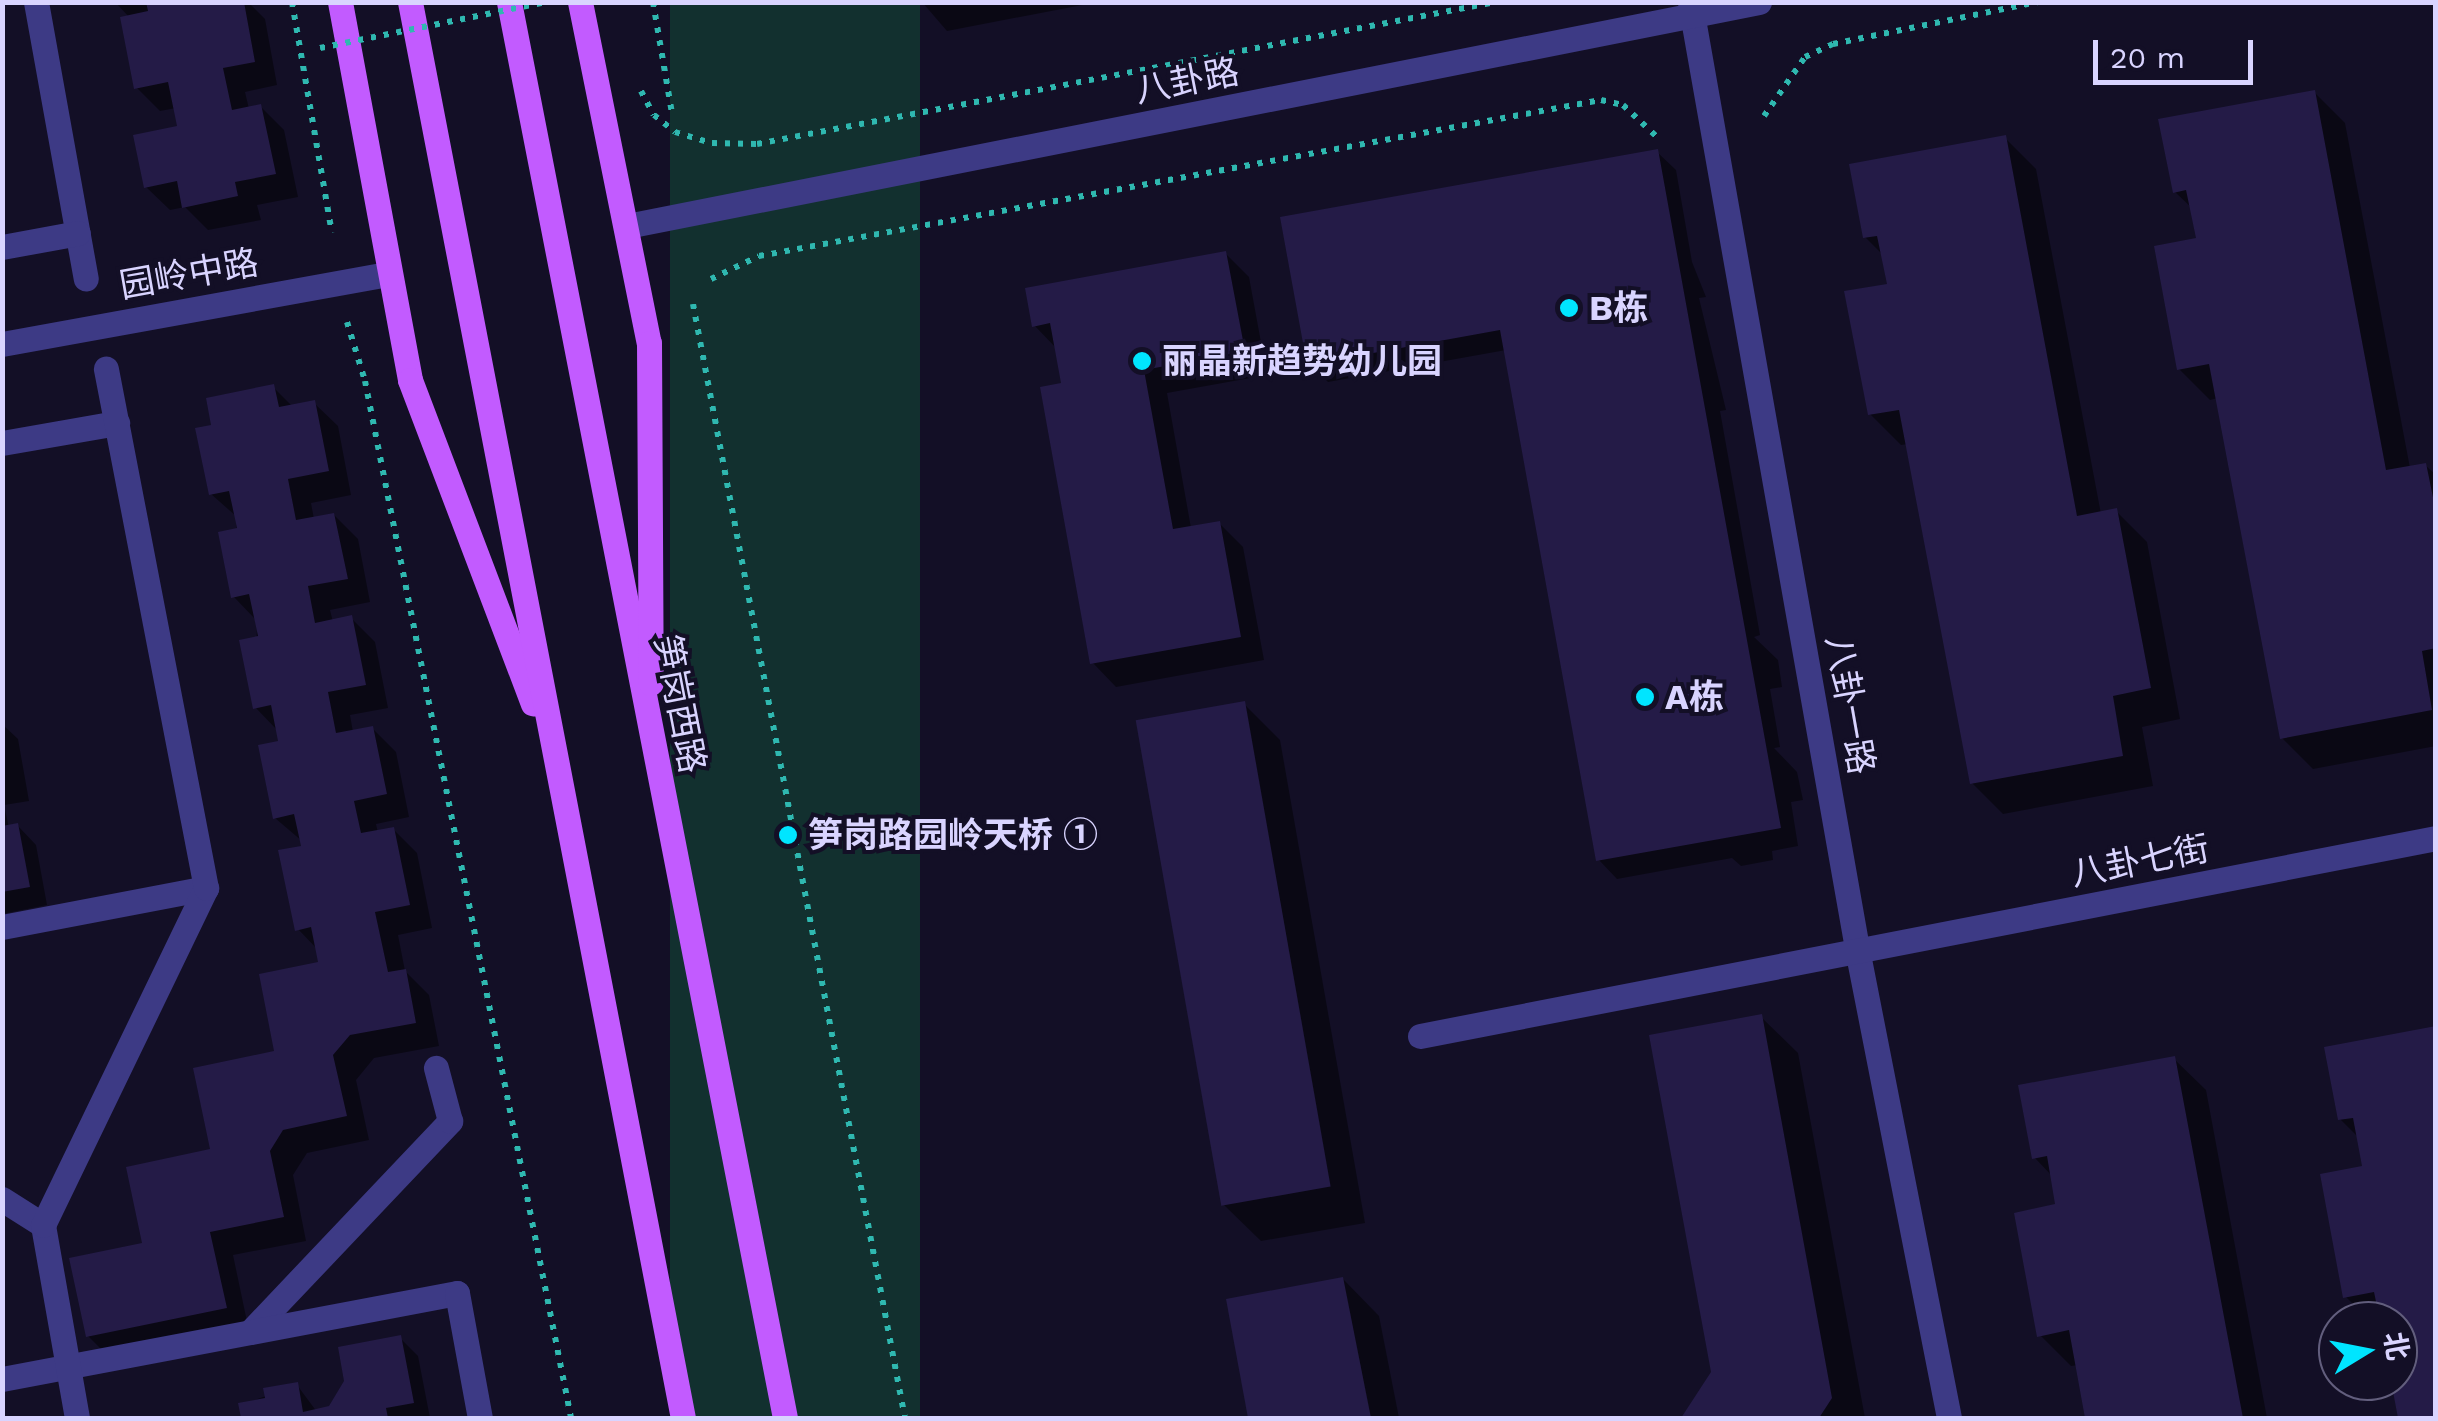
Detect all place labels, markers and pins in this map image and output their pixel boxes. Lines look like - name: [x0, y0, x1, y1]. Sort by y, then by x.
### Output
- place label: B栋: [1589, 287, 1648, 329]
- marker: B栋: [1558, 297, 1580, 319]
- place label: 丽晶新趋势幼儿园: [1162, 340, 1442, 382]
- marker: 丽晶新趋势幼儿园: [1131, 350, 1153, 372]
- place label: A栋: [1665, 676, 1724, 718]
- marker: A栋: [1634, 686, 1656, 708]
- place label: 笋岗路园岭天桥 ①: [808, 814, 1098, 856]
- marker: 笋岗路园岭天桥 ①: [777, 824, 799, 846]

